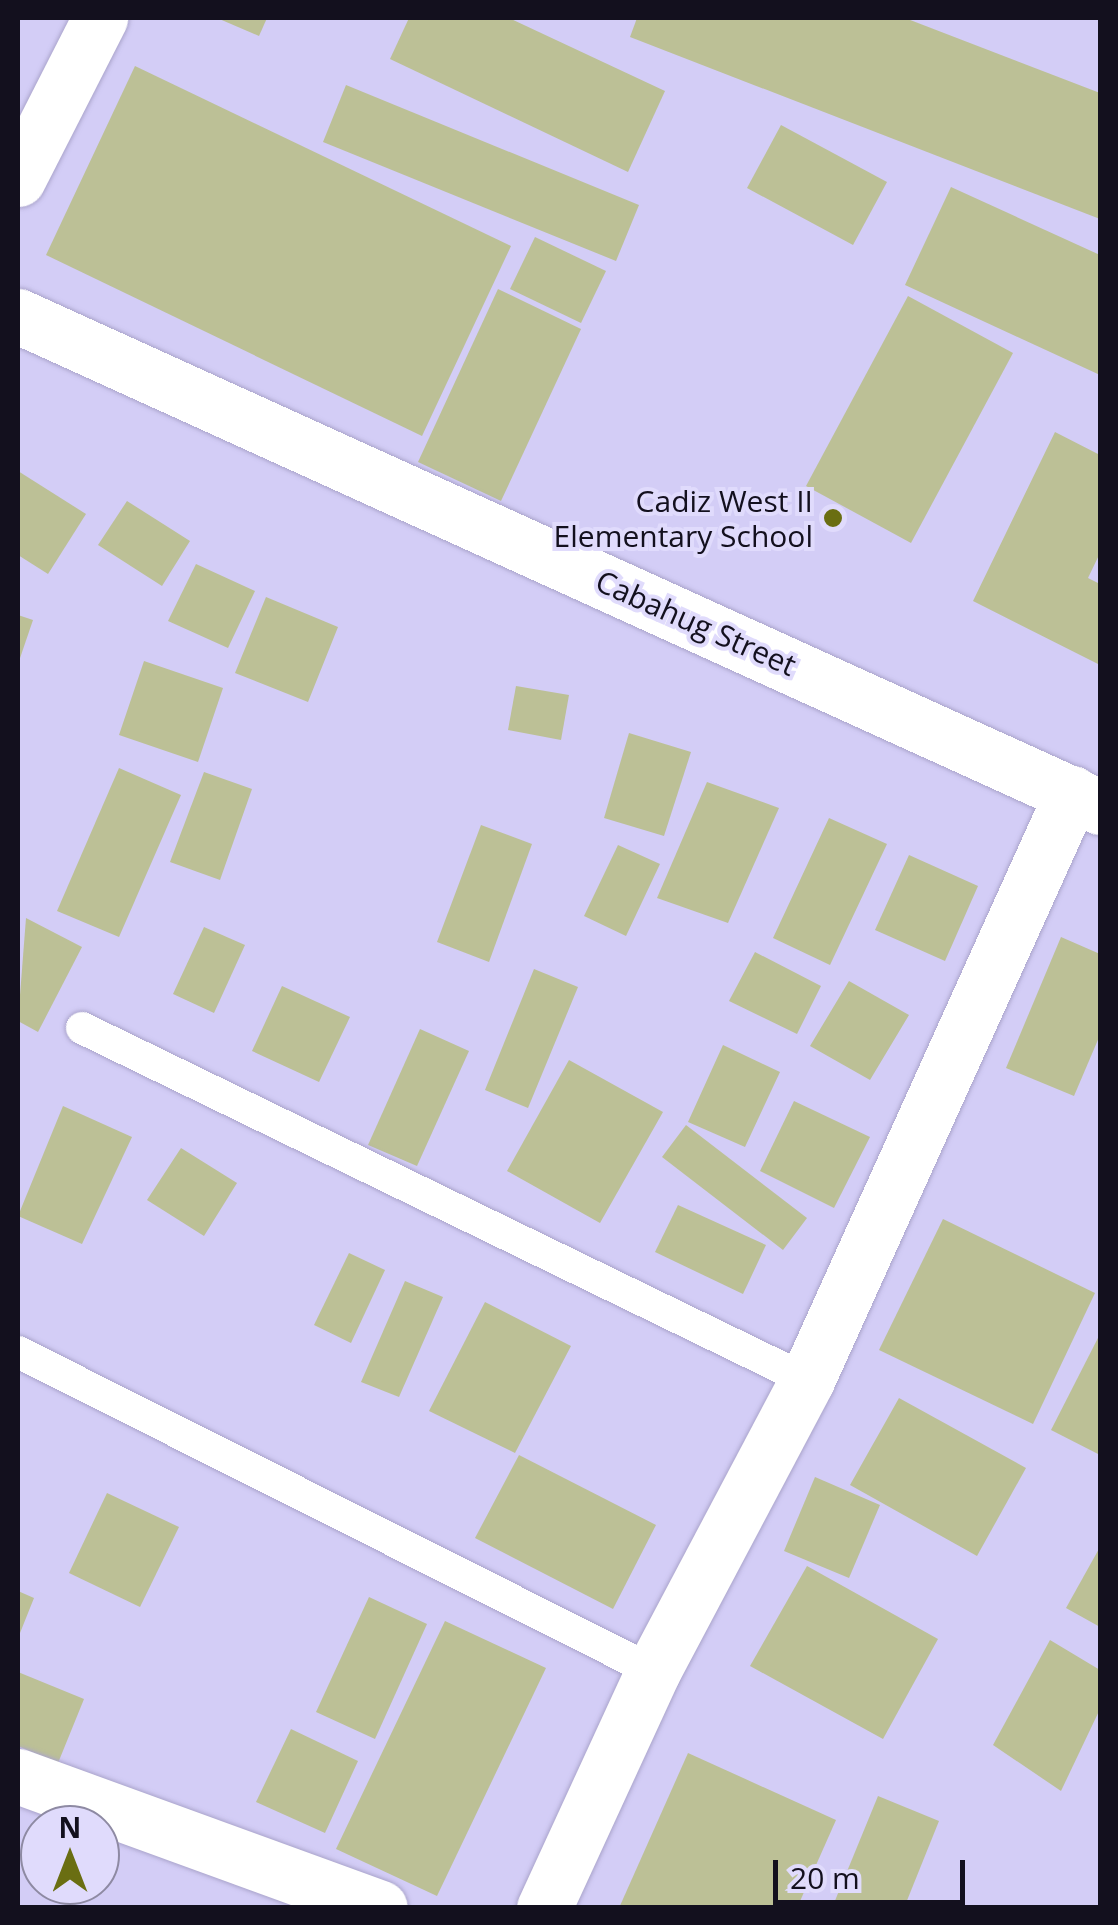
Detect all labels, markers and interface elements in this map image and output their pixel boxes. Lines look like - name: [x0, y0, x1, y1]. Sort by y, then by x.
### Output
- place label: Cadiz West II Elementary School: [554, 483, 813, 554]
- marker: Cadiz West II Elementary School: [822, 507, 844, 529]
- street label: Cabahug Street: [590, 563, 802, 683]
- north arrow: [20, 1805, 120, 1905]
- text: N: [59, 1808, 81, 1846]
- scale bar: [778, 1840, 970, 1902]
- text: 20 m: [790, 1857, 860, 1898]

